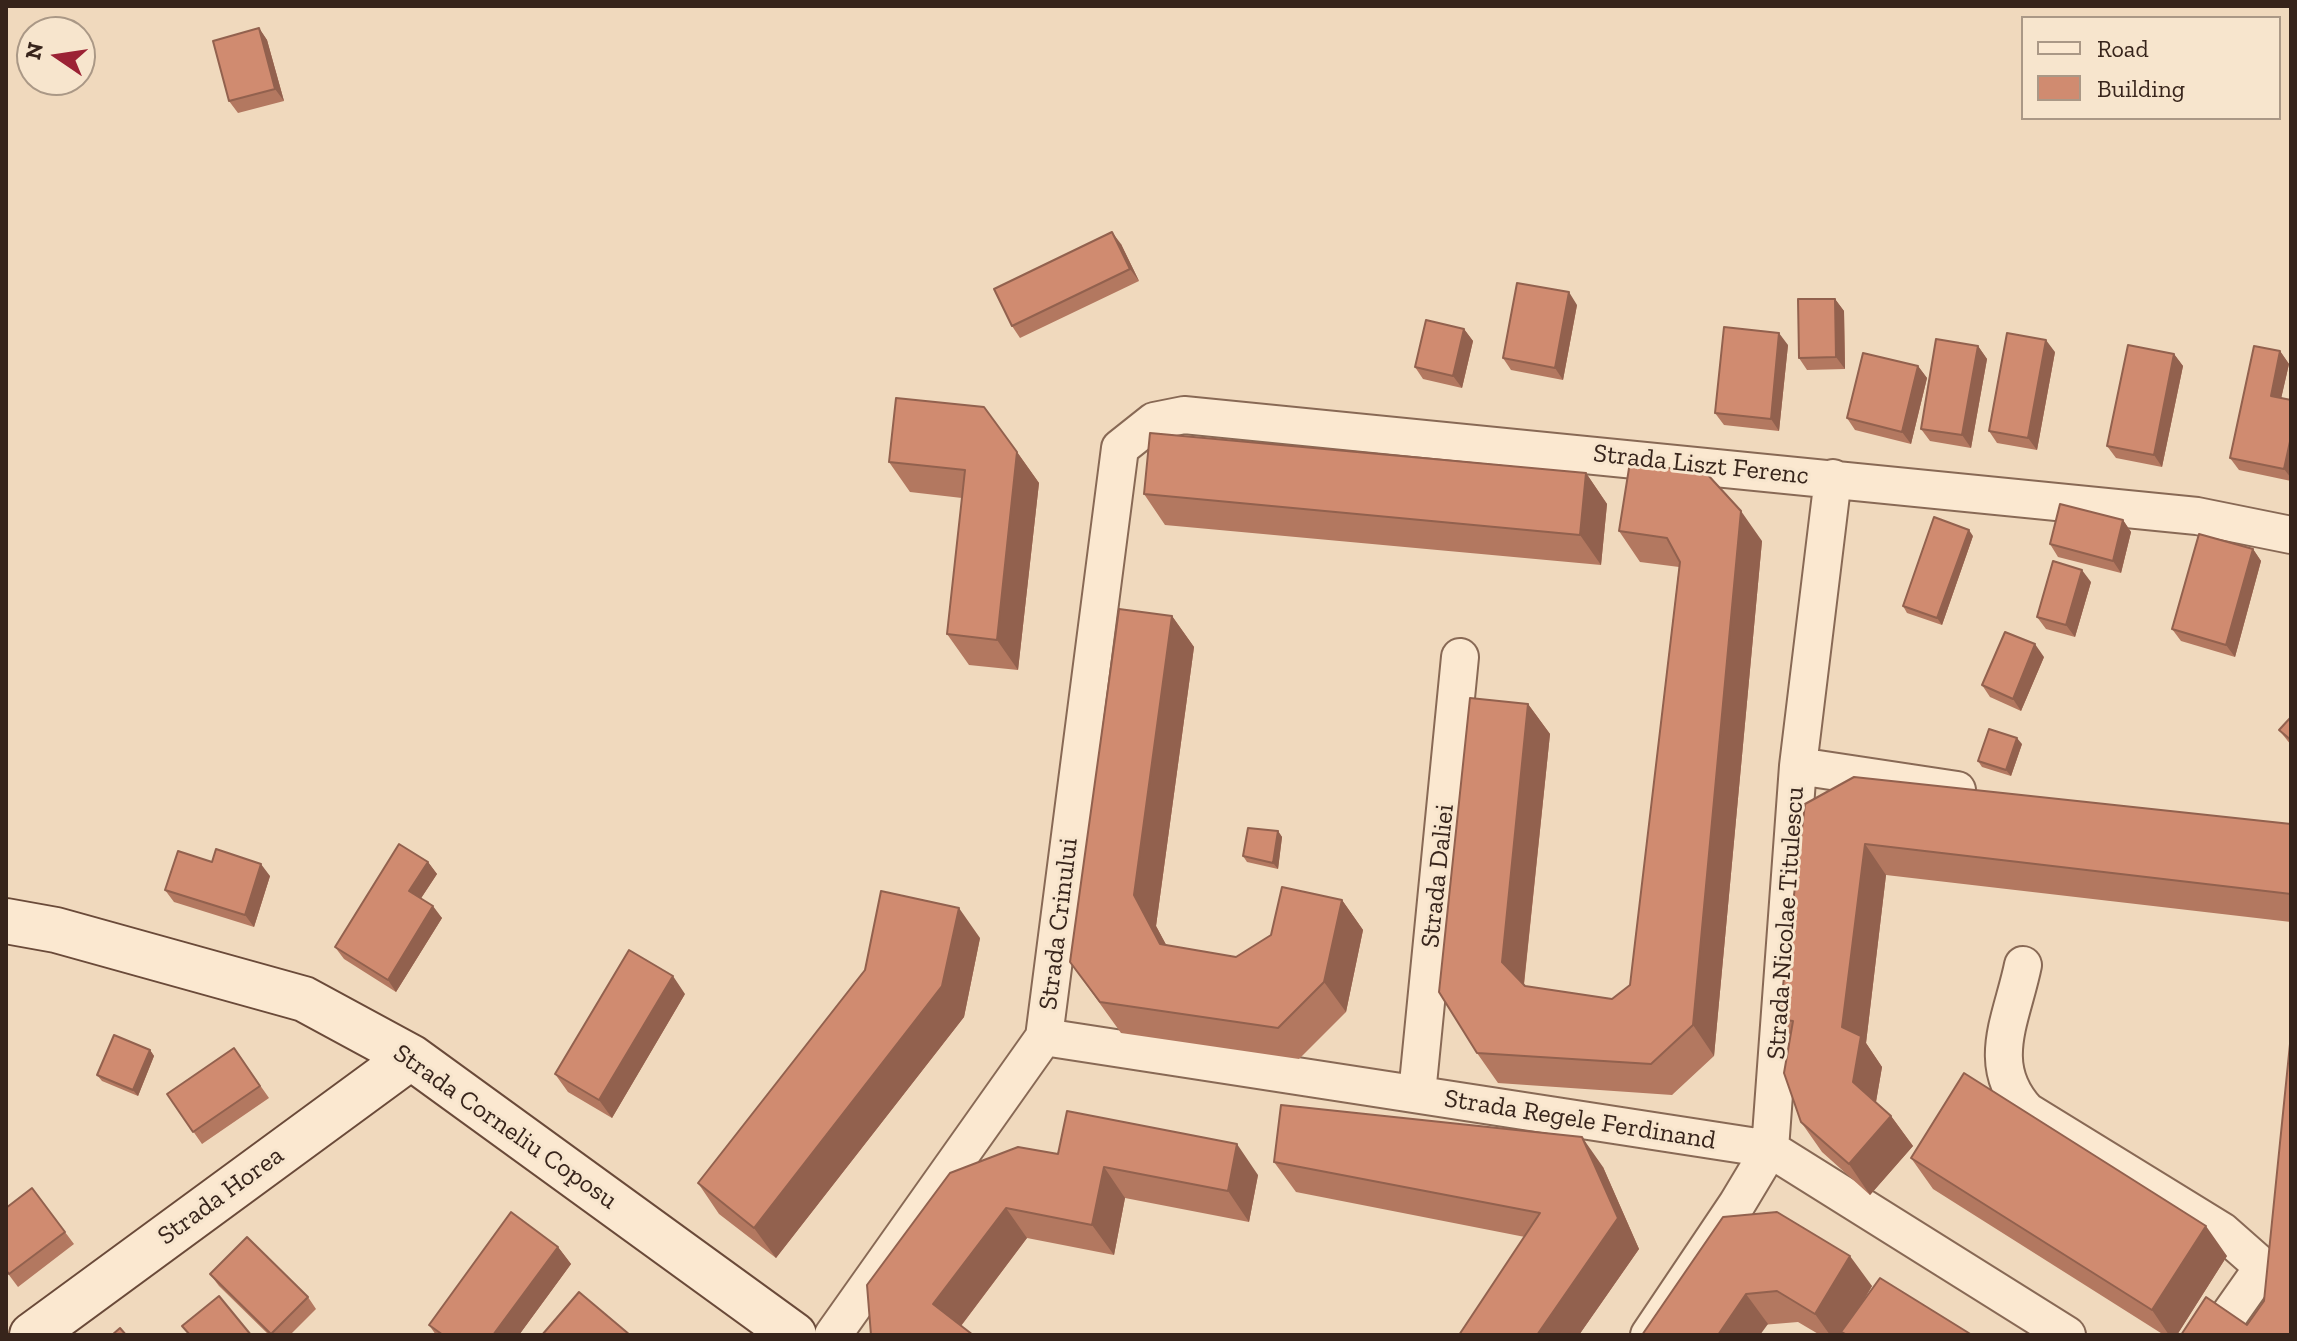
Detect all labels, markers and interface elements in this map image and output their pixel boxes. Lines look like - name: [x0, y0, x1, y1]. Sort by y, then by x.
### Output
- north arrow: [16, 16, 96, 96]
- legend: [2021, 16, 2281, 120]
- text: Road: [2097, 34, 2149, 63]
- text: N: [19, 40, 49, 62]
- text: Building: [2097, 74, 2185, 103]
- street label: Strada Liszt Ferenc: [1592, 438, 1810, 492]
- street label: Strada Nicolae Titulescu: [1761, 786, 1811, 1060]
- street label: Strada Daliei: [1415, 803, 1461, 949]
- street label: Strada Crinului: [1033, 836, 1085, 1012]
- street label: Strada Corneliu Coposu: [387, 1038, 623, 1216]
- street label: Strada Regele Ferdinand: [1442, 1083, 1718, 1157]
- street label: Strada Horea: [152, 1140, 290, 1252]

